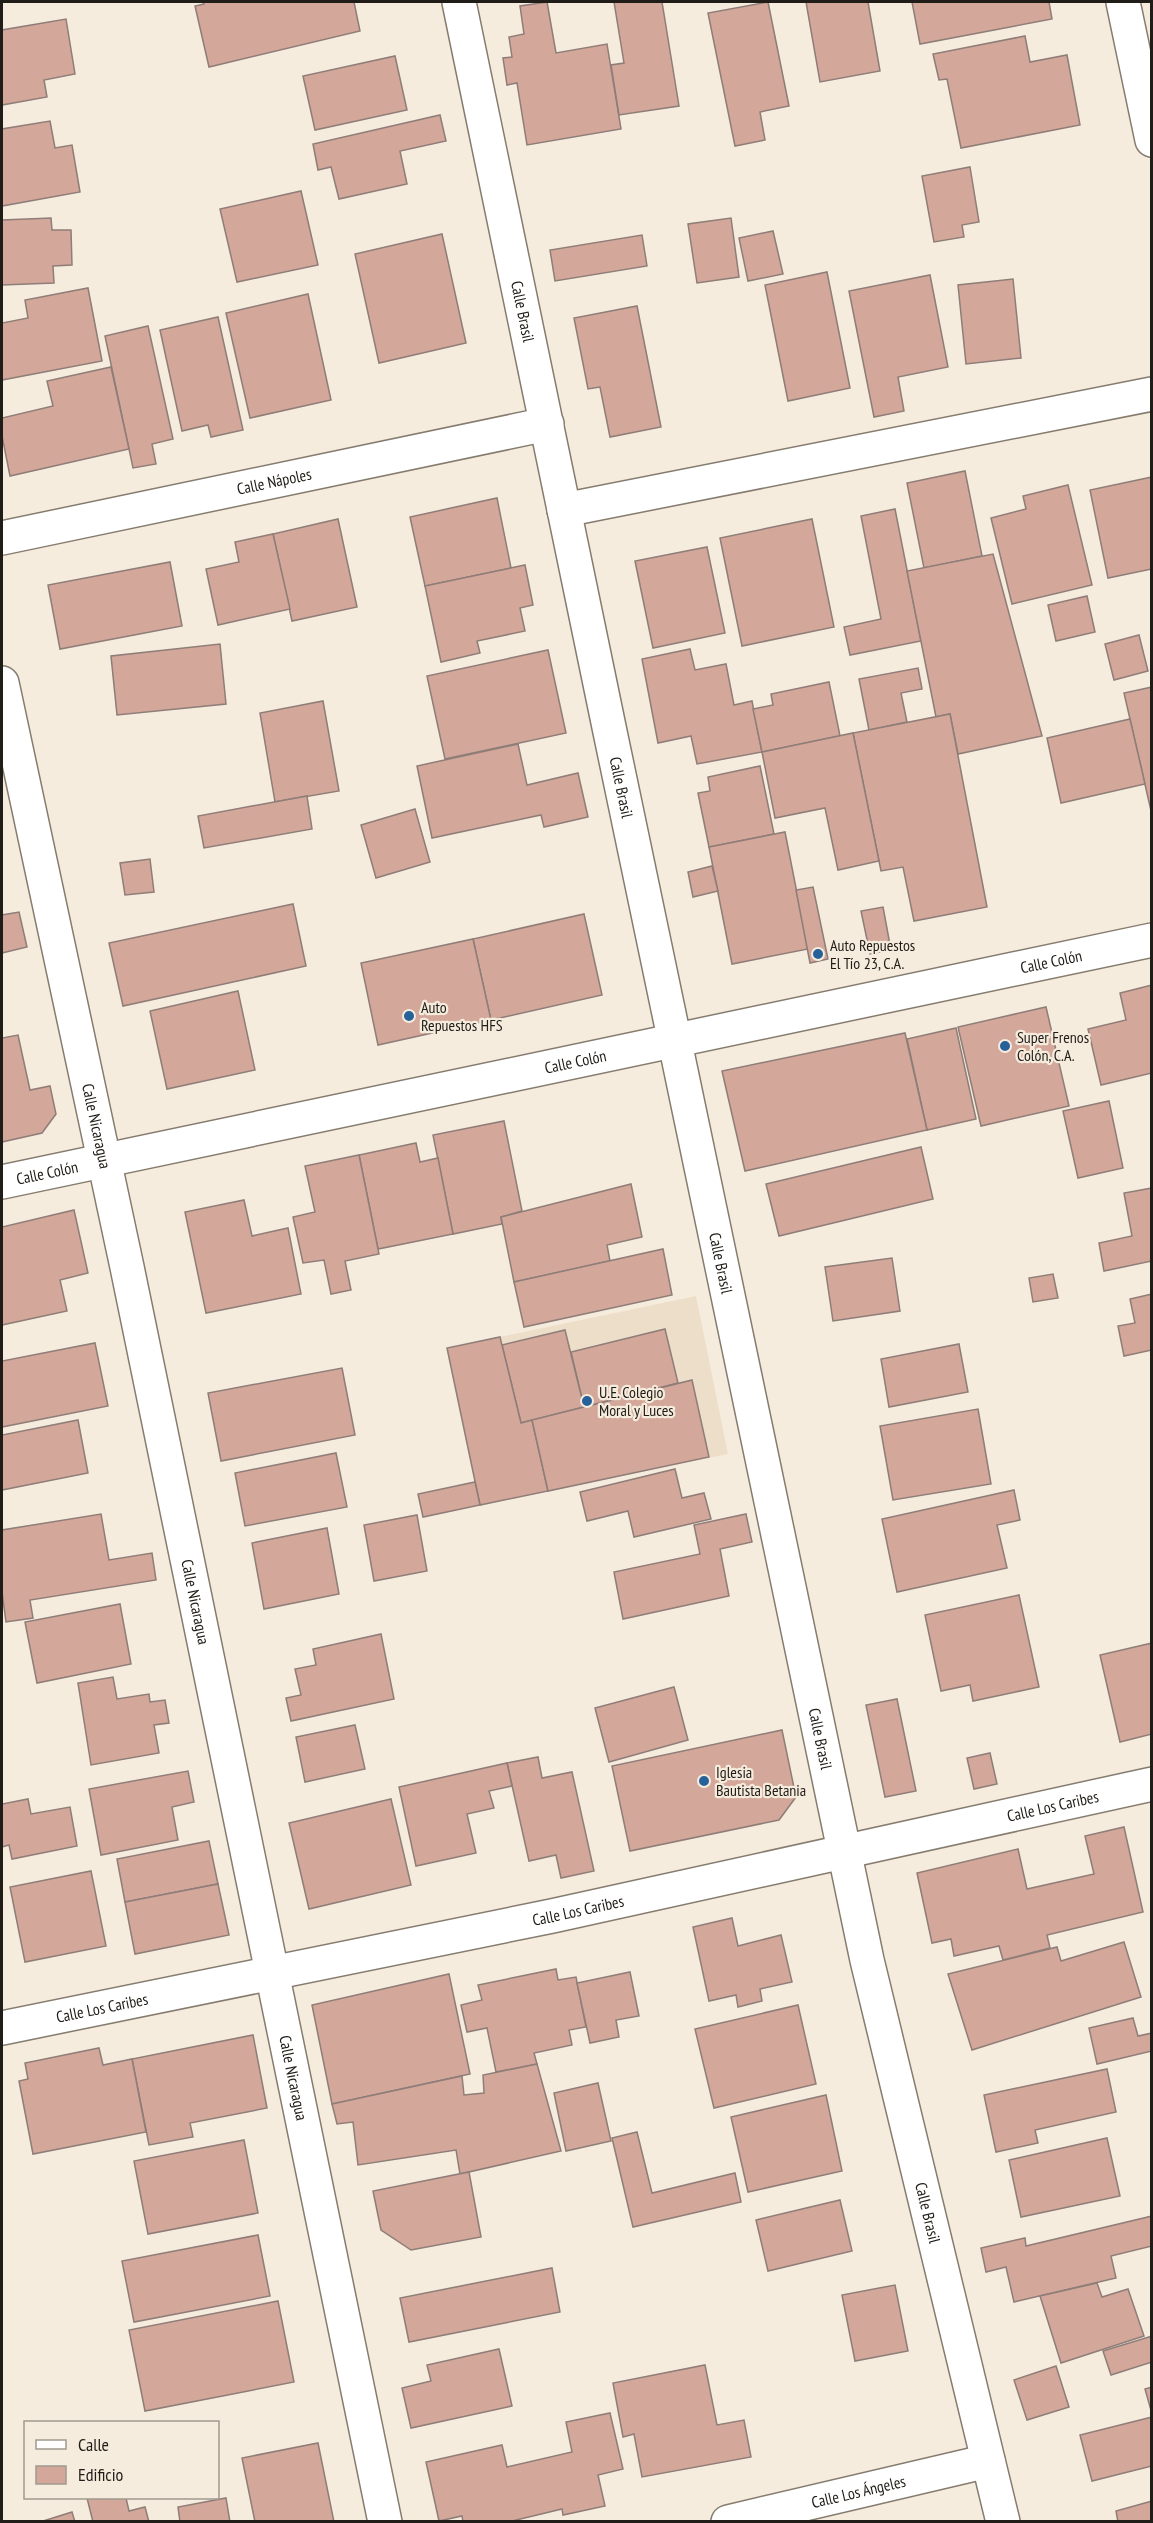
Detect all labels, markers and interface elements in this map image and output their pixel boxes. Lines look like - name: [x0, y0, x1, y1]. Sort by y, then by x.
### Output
- street label: Calle Brasil: [507, 279, 539, 344]
- street label: Calle Nápoles: [235, 464, 313, 499]
- street label: Calle Brasil: [605, 755, 638, 820]
- place label: Auto Repuestos El Tío 23, C.A.: [830, 935, 915, 973]
- street label: Calle Colón: [1018, 945, 1084, 977]
- marker: Auto Repuestos El Tío 23, C.A.: [811, 947, 825, 961]
- place label: Auto Repuestos HFS: [421, 997, 503, 1035]
- marker: Auto Repuestos HFS: [402, 1009, 416, 1023]
- place label: Super Frenos Colón, C.A.: [1017, 1027, 1089, 1065]
- marker: Super Frenos Colón, C.A.: [998, 1039, 1012, 1053]
- street label: Calle Colón: [543, 1045, 608, 1078]
- street label: Calle Nicaragua: [78, 1082, 116, 1170]
- street label: Calle Colón: [14, 1156, 80, 1189]
- street label: Calle Brasil: [705, 1231, 737, 1296]
- place label: U.E. Colegio Moral y Luces: [599, 1382, 674, 1420]
- marker: U.E. Colegio Moral y Luces: [580, 1394, 594, 1408]
- street label: Calle Nicaragua: [177, 1557, 214, 1646]
- street label: Calle Brasil: [805, 1706, 837, 1771]
- place label: Iglesia Bautista Betania: [716, 1762, 806, 1800]
- marker: Iglesia Bautista Betania: [697, 1774, 711, 1788]
- street label: Calle Los Caribes: [1005, 1786, 1100, 1826]
- street label: Calle Los Caribes: [531, 1890, 626, 1930]
- street label: Calle Los Caribes: [54, 1989, 150, 2027]
- street label: Calle Nicaragua: [275, 2034, 312, 2122]
- street label: Calle Brasil: [911, 2180, 945, 2245]
- legend: [24, 2421, 219, 2499]
- text: Calle: [78, 2433, 109, 2456]
- text: Edificio: [78, 2463, 124, 2486]
- street label: Calle Los Ángeles: [809, 2471, 908, 2512]

